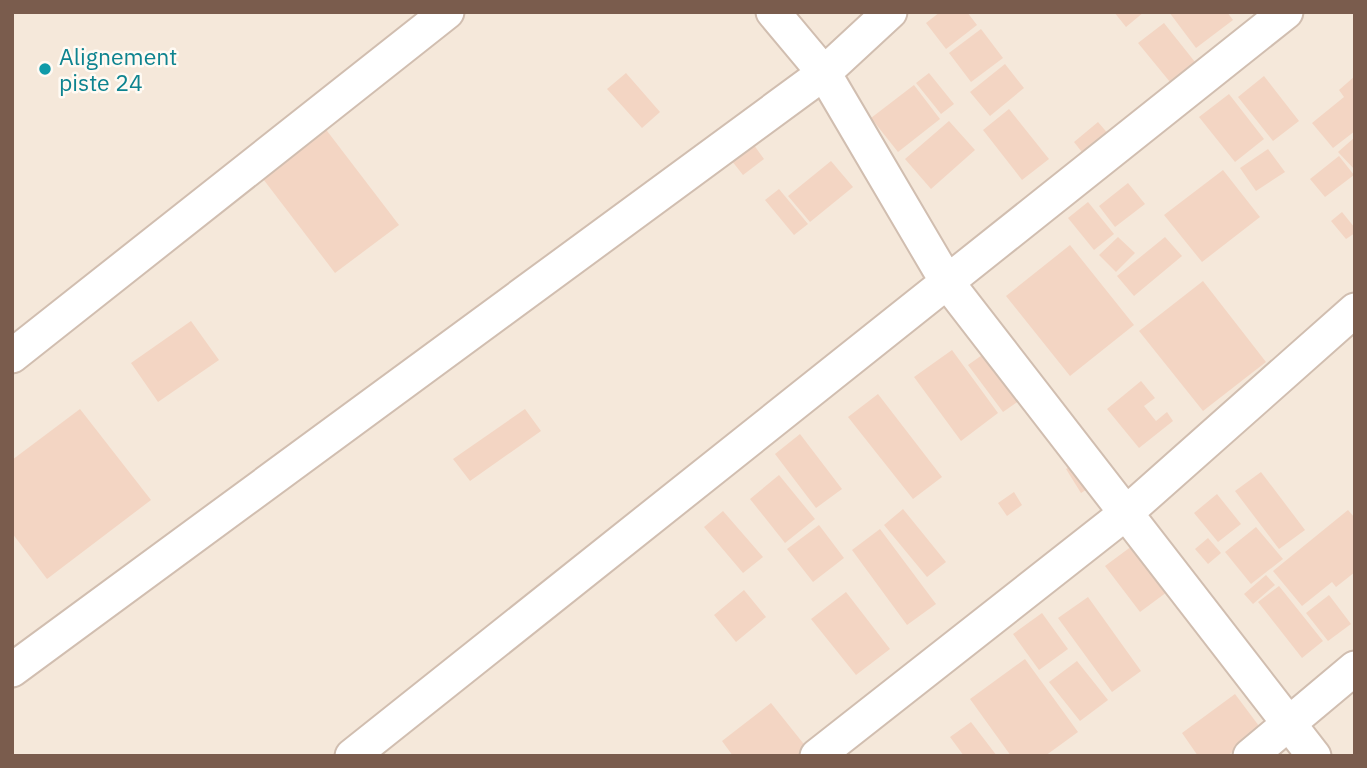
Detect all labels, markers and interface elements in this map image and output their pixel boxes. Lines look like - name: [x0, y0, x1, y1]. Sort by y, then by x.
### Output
- place label: Alignement piste 24: [59, 41, 177, 97]
- marker: Alignement piste 24: [37, 61, 53, 77]

